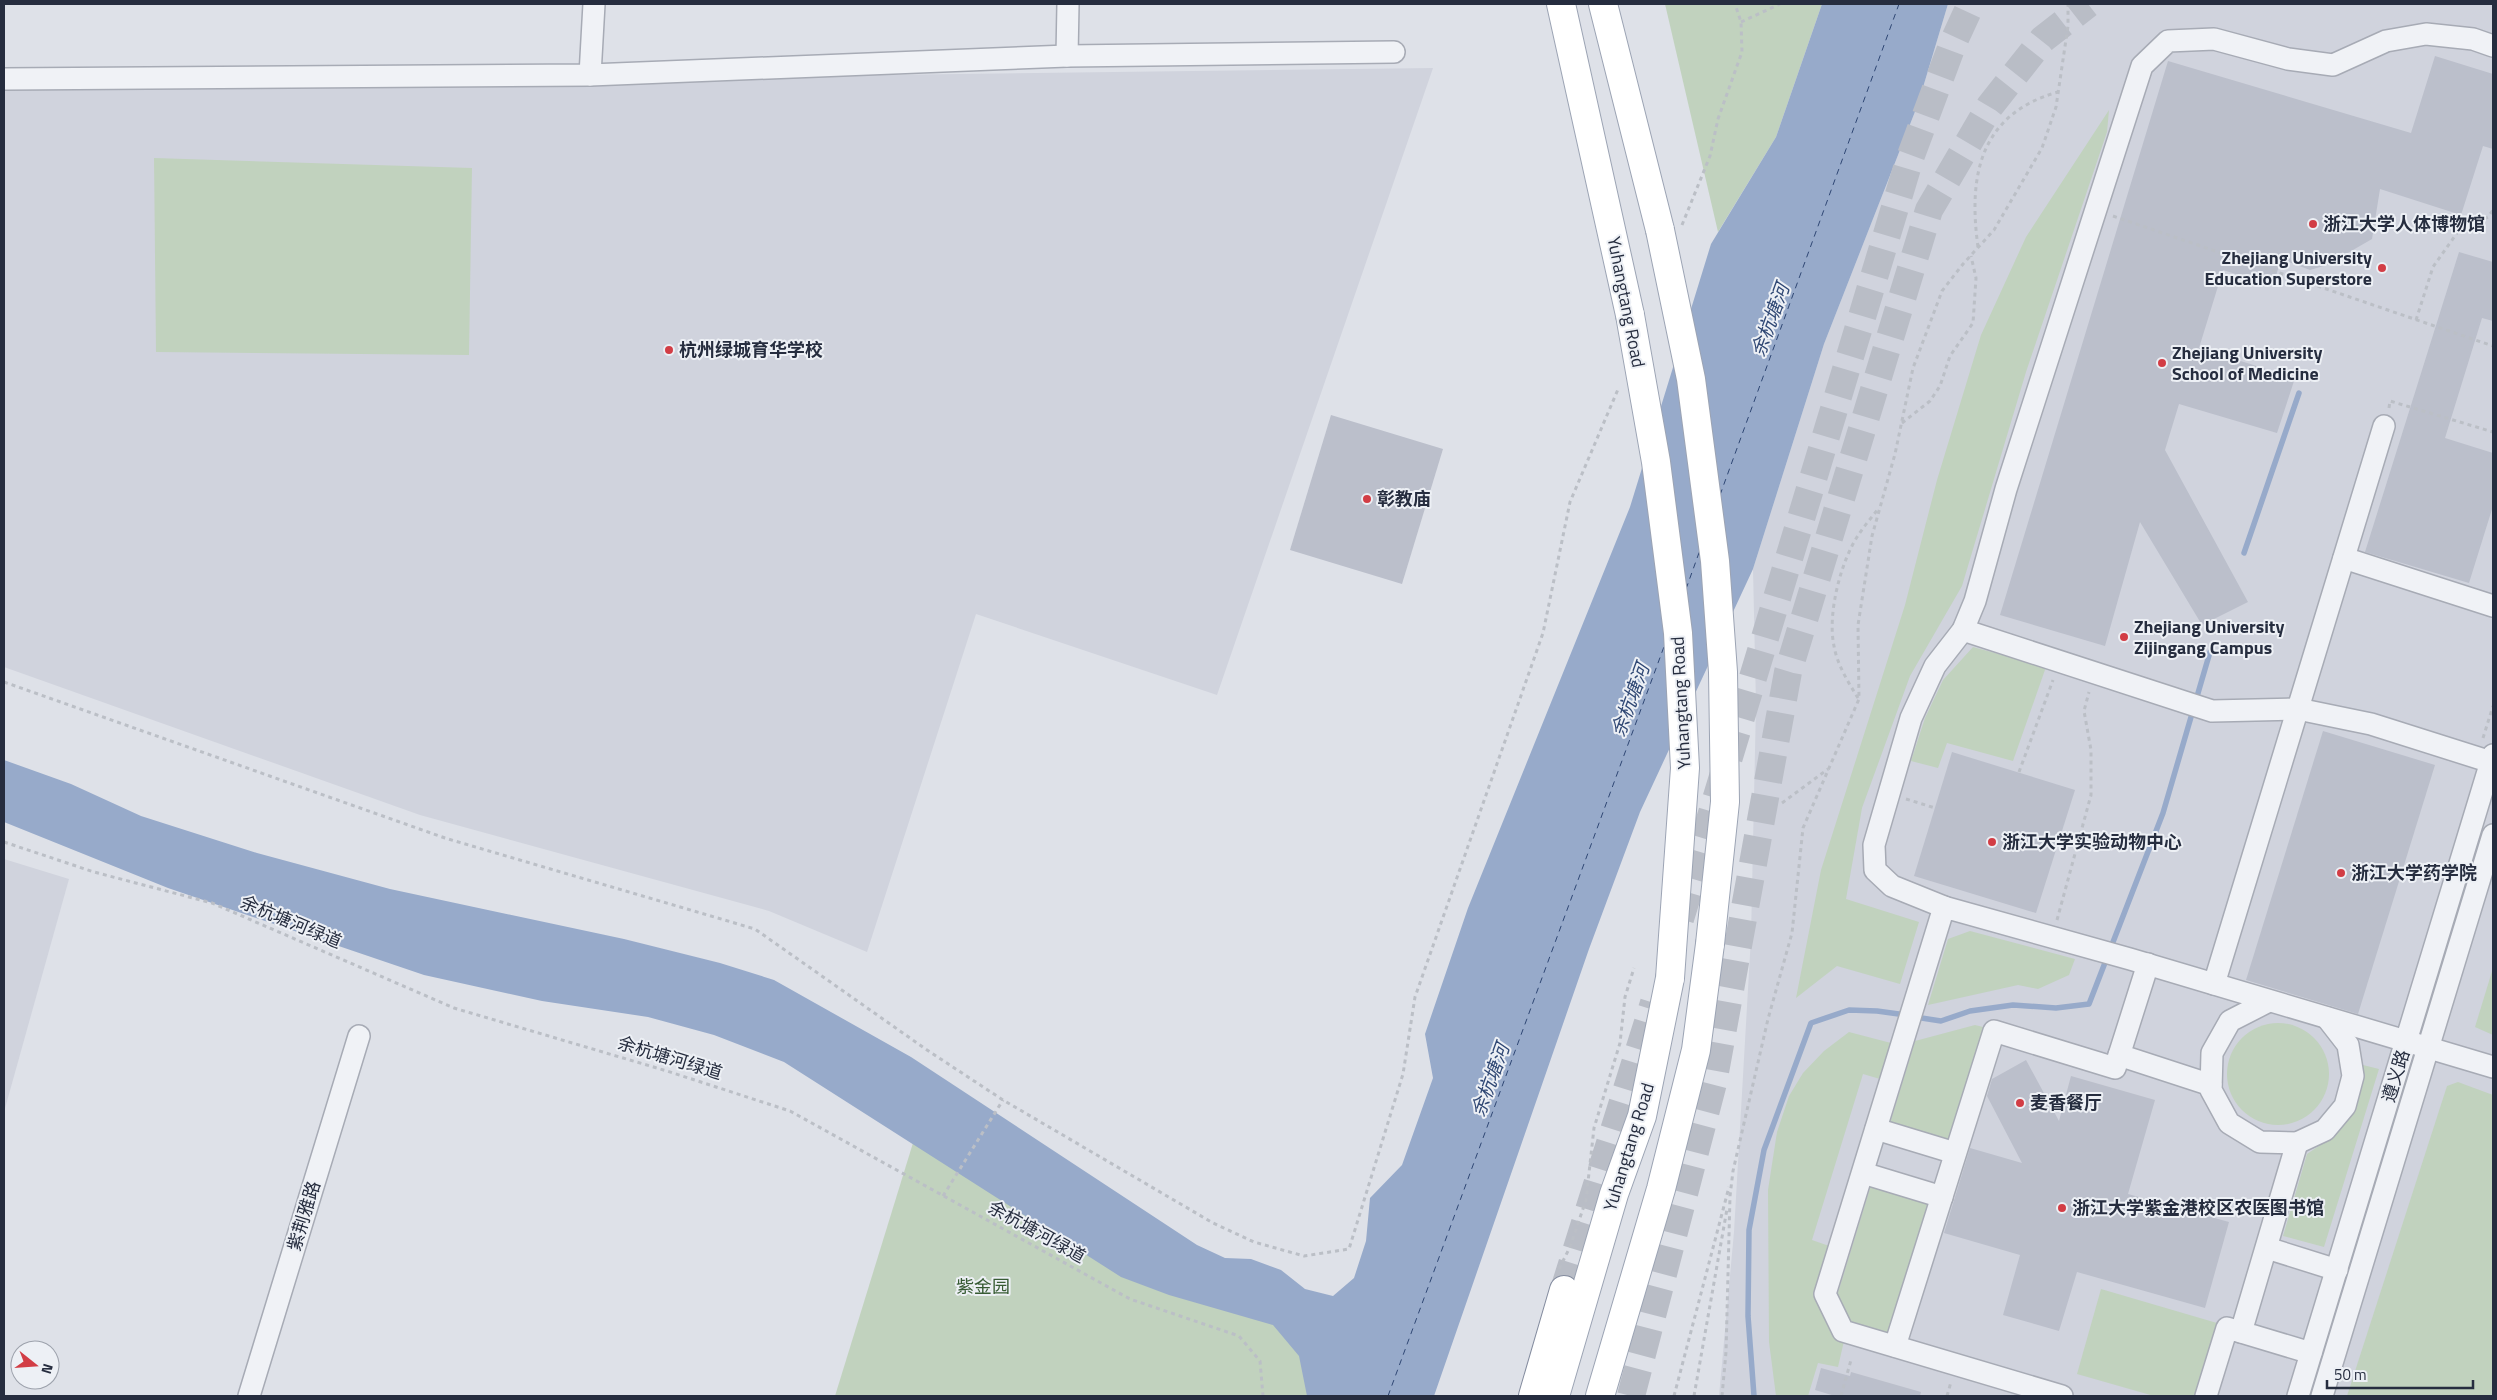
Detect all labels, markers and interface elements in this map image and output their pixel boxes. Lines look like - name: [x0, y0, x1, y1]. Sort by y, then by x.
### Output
- place label: 浙江大学人体博物馆: [2323, 210, 2485, 237]
- marker: 浙江大学人体博物馆: [2307, 218, 2319, 230]
- street label: Yuhangtang Road: [1601, 234, 1652, 370]
- place label: Zhejiang University Education Superstore: [2204, 244, 2372, 292]
- marker: Zhejiang University Education Superstore: [2376, 262, 2388, 274]
- water label: 余杭塘河: [1743, 275, 1798, 361]
- place label: 杭州绿城育华学校: [679, 336, 823, 363]
- place label: Zhejiang University School of Medicine: [2172, 339, 2322, 387]
- marker: 杭州绿城育华学校: [663, 344, 675, 356]
- marker: Zhejiang University School of Medicine: [2156, 357, 2168, 369]
- place label: 彰教庙: [1377, 485, 1431, 512]
- marker: 彰教庙: [1361, 493, 1373, 505]
- place label: Zhejiang University Zijingang Campus: [2134, 613, 2284, 661]
- marker: Zhejiang University Zijingang Campus: [2118, 631, 2130, 643]
- street label: Yuhangtang Road: [1664, 636, 1697, 770]
- water label: 余杭塘河: [1603, 655, 1658, 741]
- place label: 浙江大学实验动物中心: [2002, 828, 2182, 855]
- marker: 浙江大学实验动物中心: [1986, 836, 1998, 848]
- place label: 浙江大学药学院: [2351, 859, 2477, 886]
- marker: 浙江大学药学院: [2335, 867, 2347, 879]
- street label: 余杭塘河绿道: [236, 888, 346, 955]
- street label: 余杭塘河绿道: [615, 1029, 726, 1086]
- water label: 余杭塘河: [1463, 1035, 1518, 1121]
- street label: 遵义路: [2375, 1046, 2416, 1106]
- street label: Yuhangtang Road: [1596, 1079, 1661, 1214]
- place label: 麦香餐厅: [2030, 1089, 2102, 1116]
- marker: 麦香餐厅: [2014, 1097, 2026, 1109]
- street label: 紫荆雅路: [280, 1177, 327, 1254]
- street label: 余杭塘河绿道: [983, 1194, 1091, 1270]
- place label: 浙江大学紫金港校区农医图书馆: [2072, 1194, 2324, 1221]
- marker: 浙江大学紫金港校区农医图书馆: [2056, 1202, 2068, 1214]
- park label: 紫金园: [956, 1273, 1010, 1300]
- north arrow: [10, 1340, 60, 1390]
- scale bar: [2327, 1358, 2473, 1390]
- text: N: [36, 1361, 59, 1377]
- text: 50 m: [2334, 1363, 2367, 1386]

